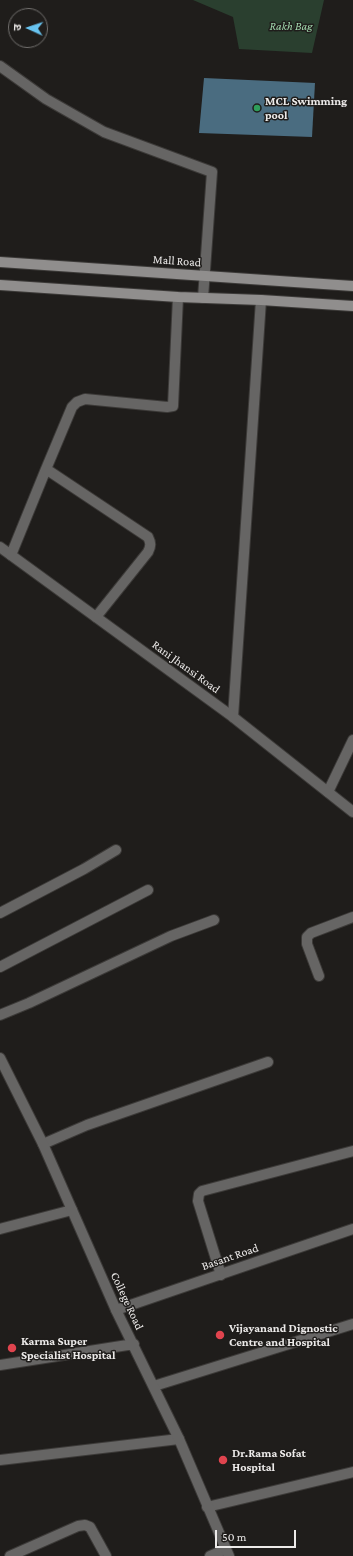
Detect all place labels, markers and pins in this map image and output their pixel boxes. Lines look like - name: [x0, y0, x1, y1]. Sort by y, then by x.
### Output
- place label: MCL Swimming pool: [265, 94, 347, 122]
- marker: MCL Swimming pool: [252, 103, 262, 113]
- place label: Vijayanand Dignostic Centre and Hospital: [229, 1321, 338, 1349]
- marker: Vijayanand Dignostic Centre and Hospital: [214, 1329, 226, 1341]
- place label: Karma Super Specialist Hospital: [21, 1334, 115, 1362]
- marker: Karma Super Specialist Hospital: [6, 1342, 18, 1354]
- place label: Dr.Rama Sofat Hospital: [232, 1446, 306, 1474]
- marker: Dr.Rama Sofat Hospital: [217, 1454, 229, 1466]

